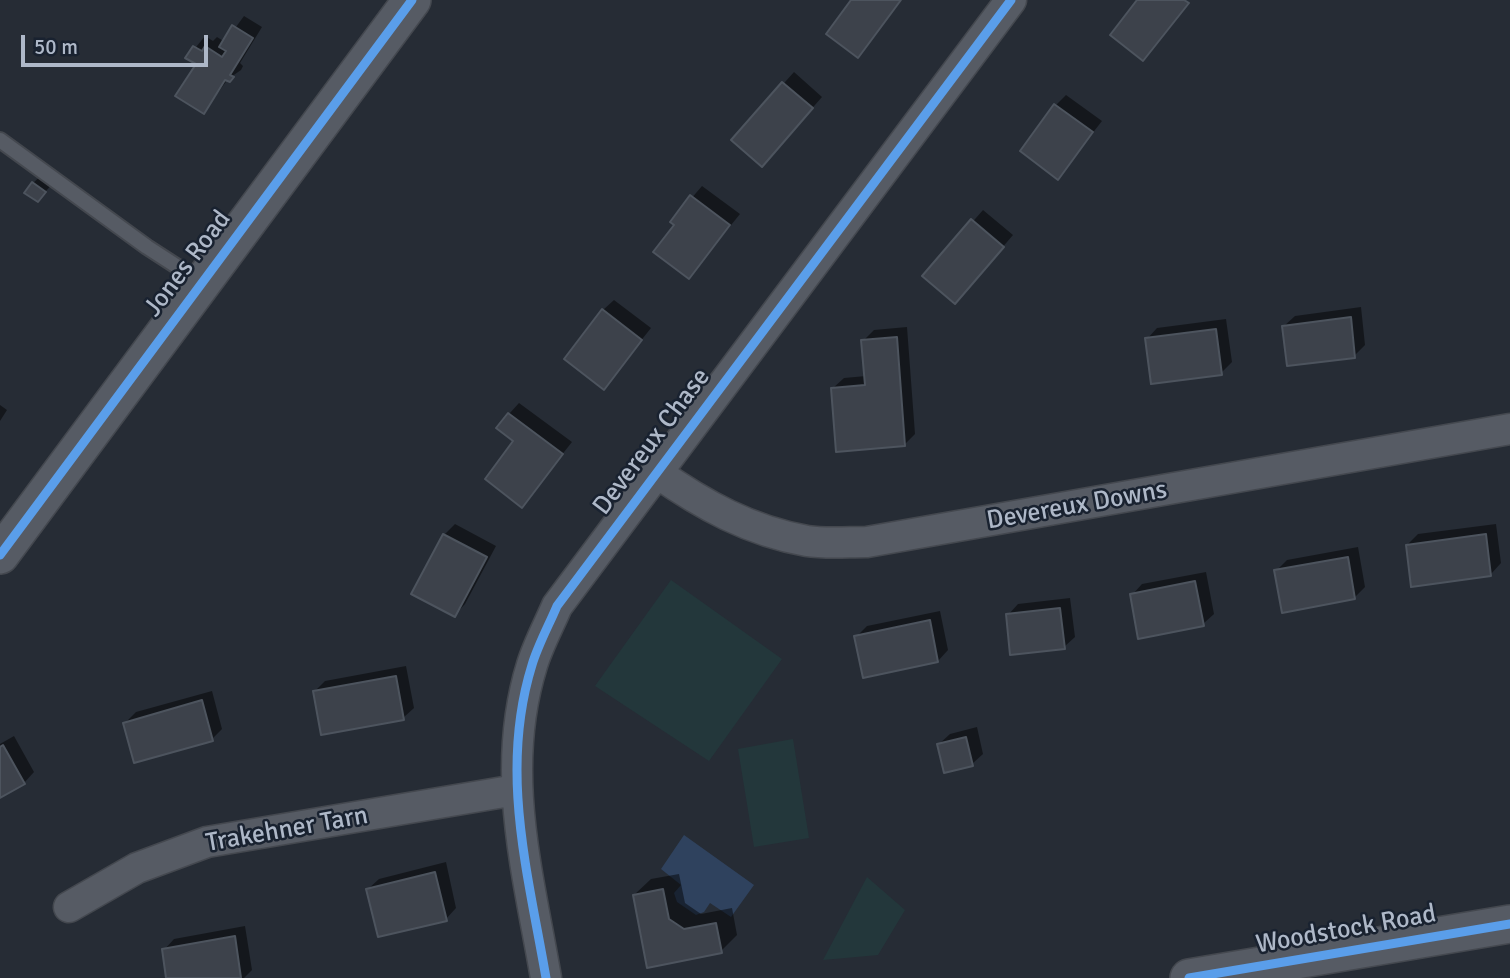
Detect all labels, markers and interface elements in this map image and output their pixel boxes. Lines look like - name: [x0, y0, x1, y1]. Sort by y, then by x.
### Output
- scale bar: [24, 21, 212, 65]
- text: 50 m: [34, 34, 78, 60]
- street label: Jones Road: [138, 205, 238, 323]
- street label: Devereux Chase: [587, 363, 717, 521]
- street label: Devereux Downs: [984, 475, 1170, 537]
- street label: Trakehner Tarn: [203, 800, 371, 860]
- street label: Woodstock Road: [1254, 899, 1438, 961]

